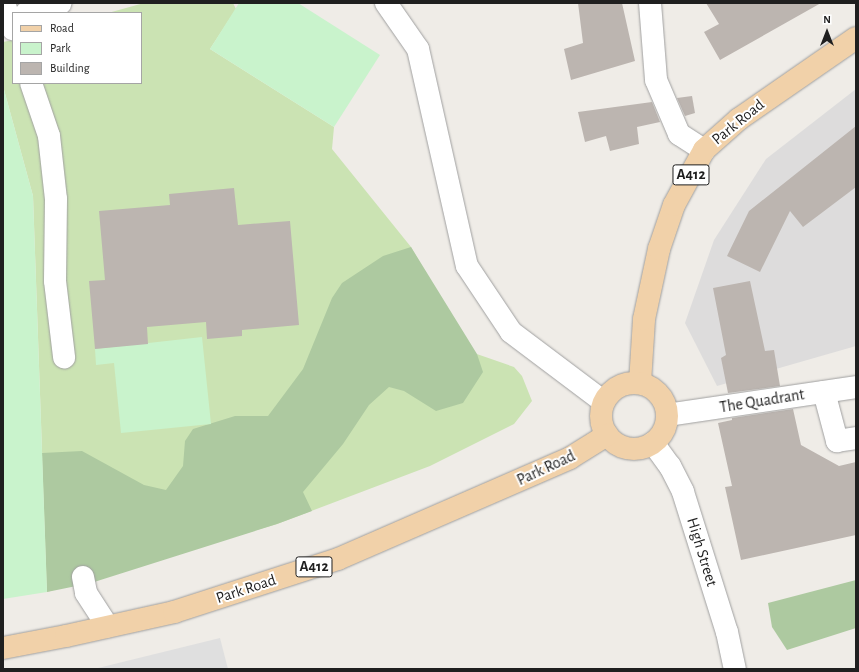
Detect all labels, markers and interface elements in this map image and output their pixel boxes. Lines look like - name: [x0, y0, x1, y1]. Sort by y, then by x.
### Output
- legend: [12, 12, 142, 84]
- north arrow: [807, 12, 847, 52]
- text: N: [823, 14, 831, 25]
- text: Road: [50, 22, 74, 34]
- text: Park: [50, 42, 71, 54]
- text: Building: [50, 62, 90, 74]
- street label: Park Road: [708, 95, 768, 149]
- road number: A412: [672, 162, 710, 188]
- street label: The Quadrant: [718, 385, 806, 417]
- street label: Park Road: [514, 446, 578, 490]
- street label: High Street: [682, 515, 722, 589]
- road number: A412: [295, 554, 333, 580]
- street label: Park Road: [214, 570, 278, 608]

